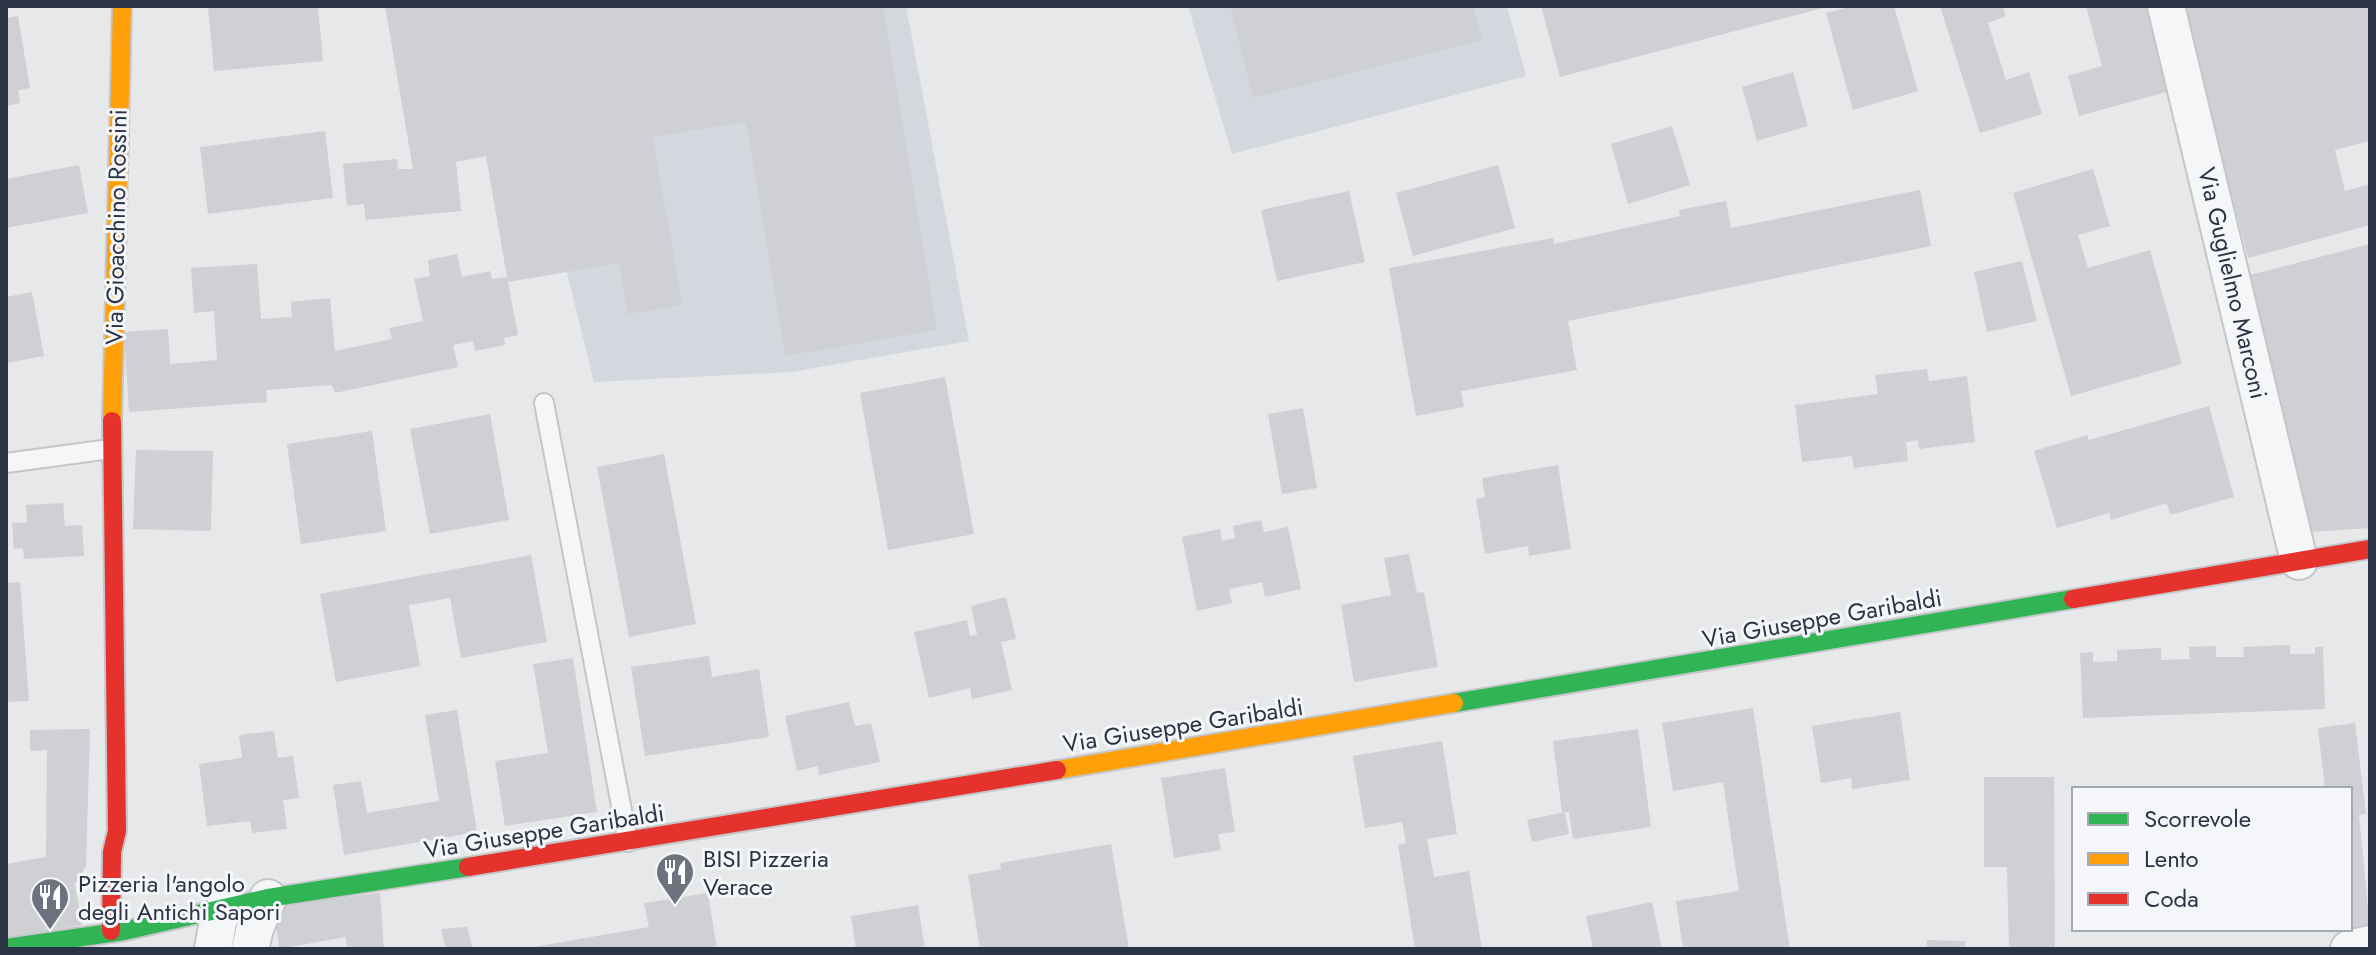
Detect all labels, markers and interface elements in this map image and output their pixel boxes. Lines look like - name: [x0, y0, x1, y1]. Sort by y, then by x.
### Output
- street label: Via Gioacchino Rossini: [96, 109, 136, 345]
- street label: Via Guglielmo Marconi: [2189, 164, 2277, 402]
- street label: Via Giuseppe Garibaldi: [1700, 580, 1944, 656]
- street label: Via Giuseppe Garibaldi: [1061, 689, 1305, 761]
- legend: [2072, 787, 2352, 931]
- street label: Via Giuseppe Garibaldi: [422, 795, 666, 867]
- text: Scorrevole: [2144, 801, 2251, 836]
- place label: BISI Pizzeria Verace: [703, 841, 829, 904]
- text: Lento: [2144, 841, 2199, 876]
- restaurant icon: BISI Pizzeria Verace: [654, 851, 696, 906]
- place label: Pizzeria l'angolo degli Antichi Sapori: [78, 866, 281, 929]
- restaurant icon: Pizzeria l'angolo degli Antichi Sapori: [29, 876, 71, 931]
- text: Coda: [2144, 881, 2199, 916]

